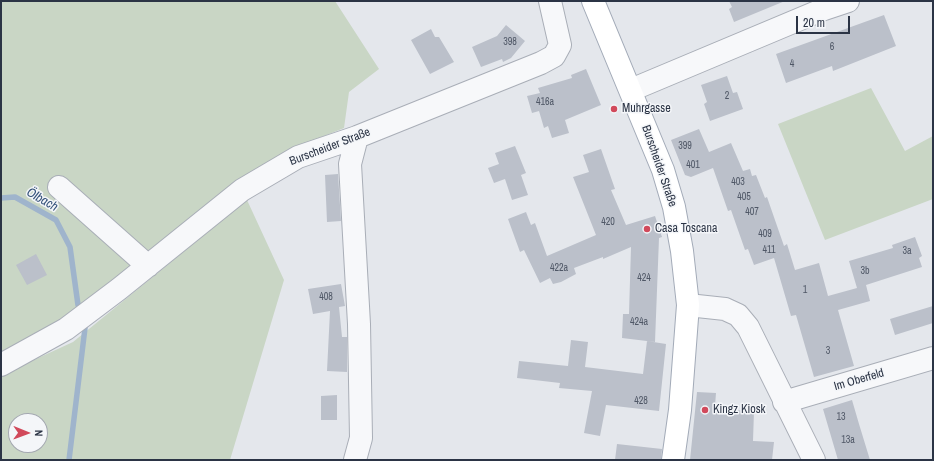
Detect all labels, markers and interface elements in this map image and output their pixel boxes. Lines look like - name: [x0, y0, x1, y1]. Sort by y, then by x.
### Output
- scale bar: [798, 8, 852, 34]
- text: 20 m: [803, 15, 825, 31]
- house number: 398: [503, 36, 517, 48]
- house number: 6: [830, 41, 834, 53]
- house number: 4: [790, 58, 794, 70]
- house number: 2: [725, 90, 729, 102]
- house number: 416a: [536, 96, 554, 108]
- place label: Muhrgasse: [622, 102, 671, 116]
- marker: Muhrgasse: [609, 104, 619, 114]
- street label: Burscheider Straße: [638, 123, 680, 209]
- street label: Burscheider Straße: [288, 125, 372, 169]
- house number: 399: [678, 140, 692, 152]
- house number: 401: [686, 159, 700, 171]
- house number: 403: [731, 176, 745, 188]
- water label: Ölbach: [23, 185, 61, 215]
- house number: 405: [737, 191, 751, 203]
- house number: 407: [745, 206, 759, 218]
- house number: 420: [601, 216, 615, 228]
- place label: Casa Toscana: [655, 222, 717, 236]
- marker: Casa Toscana: [642, 224, 652, 234]
- house number: 409: [758, 228, 772, 240]
- house number: 411: [762, 244, 776, 256]
- house number: 3a: [902, 245, 912, 257]
- house number: 422a: [550, 262, 568, 274]
- house number: 3b: [860, 265, 870, 277]
- house number: 424: [637, 272, 651, 284]
- house number: 1: [803, 284, 807, 296]
- house number: 408: [319, 291, 333, 303]
- house number: 424a: [630, 316, 648, 328]
- house number: 3: [826, 345, 830, 357]
- street label: Im Oberfeld: [832, 366, 886, 394]
- house number: 428: [634, 395, 648, 407]
- place label: Kingz Kiosk: [713, 403, 766, 417]
- marker: Kingz Kiosk: [700, 405, 710, 415]
- house number: 13: [836, 411, 846, 423]
- north arrow: [8, 413, 48, 453]
- text: N: [32, 430, 46, 437]
- house number: 13a: [841, 434, 855, 446]

